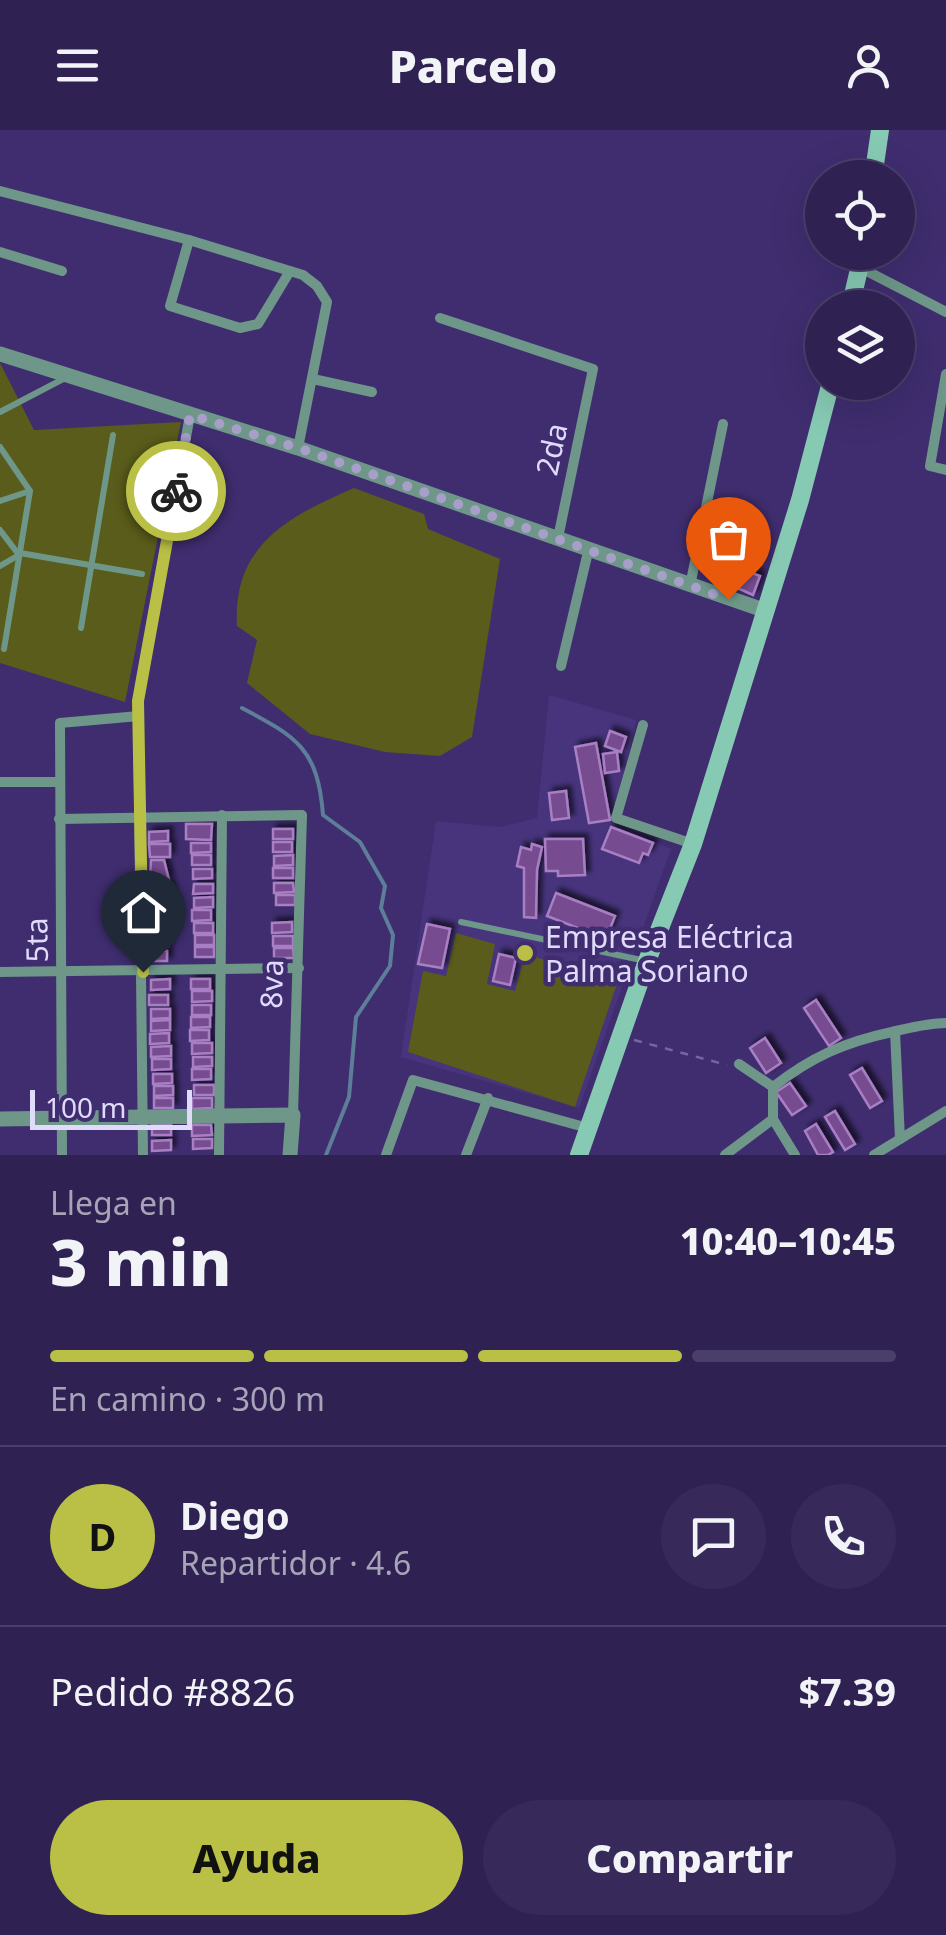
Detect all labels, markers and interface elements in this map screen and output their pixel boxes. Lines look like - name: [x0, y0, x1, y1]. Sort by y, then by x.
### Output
- text: Parcelo: [389, 35, 557, 96]
- icon: menu: [50, 38, 105, 93]
- icon: person: [841, 38, 896, 93]
- map controls: [805, 160, 915, 400]
- button: locate: [805, 160, 915, 270]
- button: layers: [805, 290, 915, 400]
- street label: 2da: [525, 419, 577, 479]
- courier: [126, 441, 226, 541]
- icon: bike: [149, 464, 204, 519]
- pin: [686, 497, 771, 600]
- icon: bag: [701, 512, 756, 567]
- pin: [101, 870, 186, 973]
- icon: home: [116, 885, 171, 940]
- place label: Empresa Eléctrica Palma Soriano: [545, 916, 794, 991]
- street label: 5ta: [15, 917, 57, 963]
- marker: Empresa Eléctrica Palma Soriano: [514, 942, 536, 964]
- street label: 8va: [250, 959, 292, 1009]
- scale bar: [30, 1085, 192, 1130]
- text: 100 m: [45, 1088, 127, 1126]
- text: Llega en: [50, 1181, 177, 1224]
- text: 10:40–10:45: [680, 1214, 896, 1266]
- text: 3 min: [50, 1217, 232, 1305]
- text: En camino · 300 m: [50, 1377, 325, 1420]
- button: chat: [661, 1484, 766, 1589]
- button: phone: [791, 1484, 896, 1589]
- text: Diego: [180, 1489, 290, 1541]
- text: D: [89, 1510, 116, 1562]
- text: Repartidor · 4.6: [180, 1541, 411, 1584]
- text: Pedido #8826: [50, 1665, 295, 1717]
- text: $7.39: [798, 1665, 896, 1717]
- button: Ayuda: [50, 1800, 463, 1915]
- button: Compartir: [483, 1800, 896, 1915]

